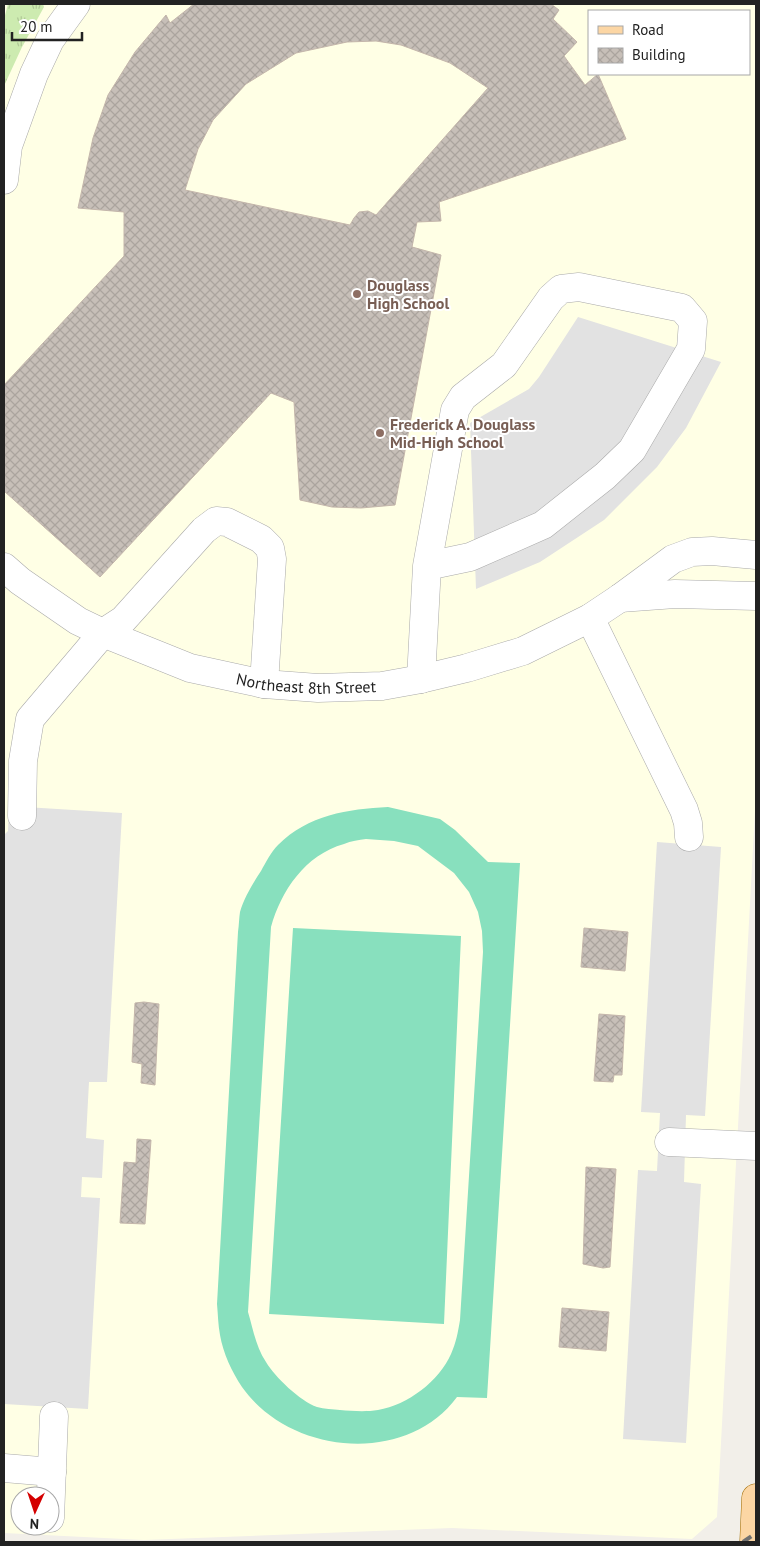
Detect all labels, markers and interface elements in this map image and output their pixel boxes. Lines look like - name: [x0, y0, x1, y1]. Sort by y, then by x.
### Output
- scale bar: [12, 10, 82, 42]
- legend: [588, 10, 750, 75]
- text: 20 m: [20, 17, 53, 36]
- text: Road: [632, 20, 664, 39]
- text: Building: [632, 45, 686, 64]
- place label: Douglass High School: [367, 275, 449, 313]
- marker: Douglass High School: [351, 288, 363, 300]
- place label: Frederick A. Douglass Mid-High School: [390, 414, 536, 452]
- marker: Frederick A. Douglass Mid-High School: [374, 427, 386, 439]
- street label: Northeast 8th Street: [235, 668, 377, 698]
- north arrow: [10, 1486, 60, 1536]
- text: N: [29, 1515, 39, 1533]

